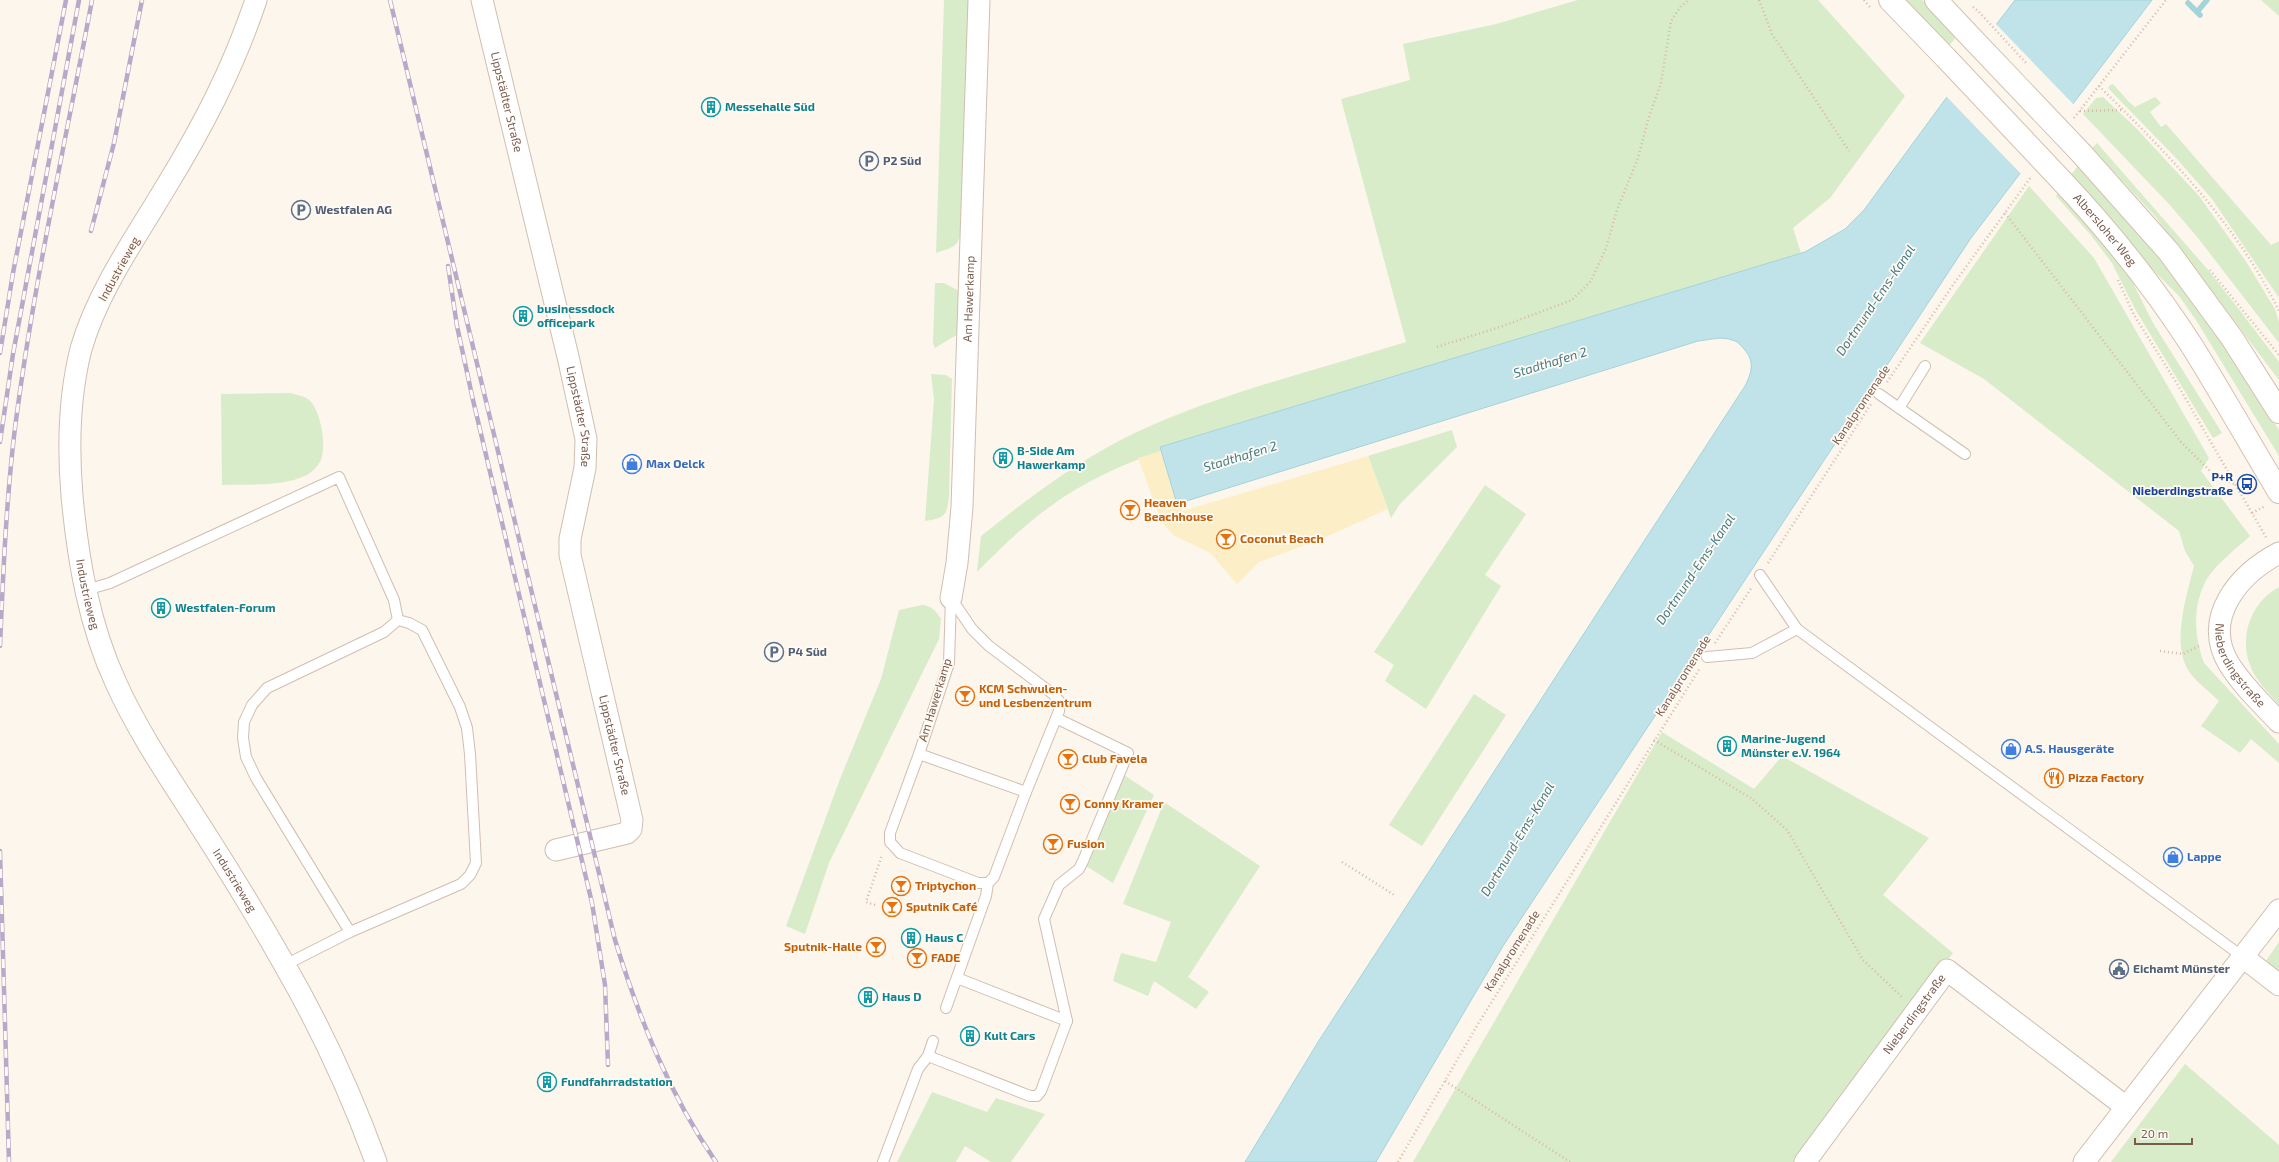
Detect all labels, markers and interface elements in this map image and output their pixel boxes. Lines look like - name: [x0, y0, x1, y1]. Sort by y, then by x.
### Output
- street label: Lippstädter Straße: [489, 50, 526, 153]
- building icon: Messehalle Süd: [700, 96, 722, 118]
- place label: Messehalle Süd: [725, 99, 815, 113]
- parking icon: P2 Süd: [858, 150, 880, 172]
- place label: P2 Süd: [883, 153, 921, 167]
- street label: Albersloher Weg: [2071, 190, 2140, 268]
- parking icon: Westfalen AG: [290, 199, 312, 221]
- place label: Westfalen AG: [315, 202, 392, 216]
- street label: Industrieweg: [95, 233, 142, 303]
- water label: Dortmund-Ems-Kanal: [1832, 241, 1918, 358]
- street label: Am Hawerkamp: [960, 255, 976, 342]
- place label: businessdock officepark: [537, 301, 615, 329]
- building icon: businessdock officepark: [512, 305, 534, 327]
- water label: Stadthafen 2: [1511, 343, 1589, 381]
- street label: Kanalpromenade: [1828, 362, 1892, 447]
- street label: Lippstädter Straße: [564, 364, 594, 467]
- water label: Stadthafen 2: [1201, 437, 1279, 475]
- place label: B-Side Am Hawerkamp: [1017, 443, 1086, 471]
- building icon: B-Side Am Hawerkamp: [992, 447, 1014, 469]
- shop icon: Max Oelck: [621, 453, 643, 475]
- place label: Max Oelck: [646, 456, 705, 470]
- place label: P+R Nieberdingstraße: [2132, 469, 2233, 497]
- bus stop icon: P+R Nieberdingstraße: [2236, 473, 2258, 495]
- place label: Heaven Beachhouse: [1144, 495, 1213, 523]
- bar icon: Heaven Beachhouse: [1119, 499, 1141, 521]
- water label: Dortmund-Ems-Kanal: [1652, 510, 1738, 627]
- bar icon: Coconut Beach: [1215, 528, 1237, 550]
- place label: Coconut Beach: [1240, 531, 1324, 545]
- street label: Industrieweg: [74, 558, 103, 631]
- building icon: Westfalen-Forum: [150, 597, 172, 619]
- place label: Westfalen-Forum: [175, 600, 276, 614]
- street label: Nieberdingstraße: [2213, 623, 2269, 710]
- street label: Kanalpromenade: [1652, 632, 1713, 719]
- parking icon: P4 Süd: [763, 641, 785, 663]
- place label: P4 Süd: [788, 644, 827, 658]
- street label: Am Hawerkamp: [915, 656, 953, 743]
- place label: KCM Schwulen- und Lesbenzentrum: [979, 681, 1092, 709]
- bar icon: KCM Schwulen- und Lesbenzentrum: [954, 685, 976, 707]
- street label: Lippstädter Straße: [597, 693, 634, 797]
- place label: Marine-Jugend Münster e.V. 1964: [1741, 731, 1841, 759]
- building icon: Marine-Jugend Münster e.V. 1964: [1716, 735, 1738, 757]
- shop icon: A.S. Hausgeräte: [2000, 738, 2022, 760]
- place label: A.S. Hausgeräte: [2025, 741, 2114, 755]
- bar icon: Club Favela: [1057, 748, 1079, 770]
- place label: Club Favela: [1082, 751, 1147, 765]
- restaurant icon: Pizza Factory: [2043, 767, 2065, 789]
- place label: Pizza Factory: [2068, 770, 2144, 785]
- water label: Dortmund-Ems-Kanal: [1477, 779, 1557, 899]
- bar icon: Conny Kramer: [1059, 793, 1081, 815]
- place label: Conny Kramer: [1084, 796, 1164, 811]
- bar icon: Fusion: [1042, 833, 1064, 855]
- place label: Fusion: [1067, 836, 1105, 850]
- street label: Industrieweg: [211, 846, 260, 915]
- shop icon: Lappe: [2162, 846, 2184, 868]
- place label: Lappe: [2187, 849, 2222, 863]
- bar icon: Triptychon: [890, 875, 912, 897]
- place label: Triptychon: [915, 878, 976, 893]
- bar icon: Sputnik Café: [881, 896, 903, 918]
- place label: Sputnik Café: [906, 899, 978, 913]
- street label: Kanalpromenade: [1481, 907, 1542, 994]
- building icon: Haus C: [900, 927, 922, 949]
- place label: Haus C: [925, 930, 963, 944]
- bar icon: Sputnik-Halle: [865, 936, 887, 958]
- place label: Sputnik-Halle: [784, 939, 862, 953]
- bar icon: FADE: [906, 947, 928, 969]
- place label: FADE: [931, 950, 960, 964]
- public building icon: Eichamt Münster: [2108, 958, 2130, 980]
- place label: Eichamt Münster: [2133, 961, 2230, 975]
- street label: Nieberdingstraße: [1879, 971, 1948, 1056]
- building icon: Haus D: [857, 986, 879, 1008]
- place label: Haus D: [882, 989, 921, 1003]
- building icon: Kult Cars: [959, 1025, 981, 1047]
- place label: Kult Cars: [984, 1028, 1035, 1042]
- building icon: Fundfahrradstation: [536, 1071, 558, 1093]
- place label: Fundfahrradstation: [561, 1074, 673, 1088]
- scale bar: [2135, 1120, 2192, 1146]
- text: 20 m: [2141, 1126, 2168, 1140]

